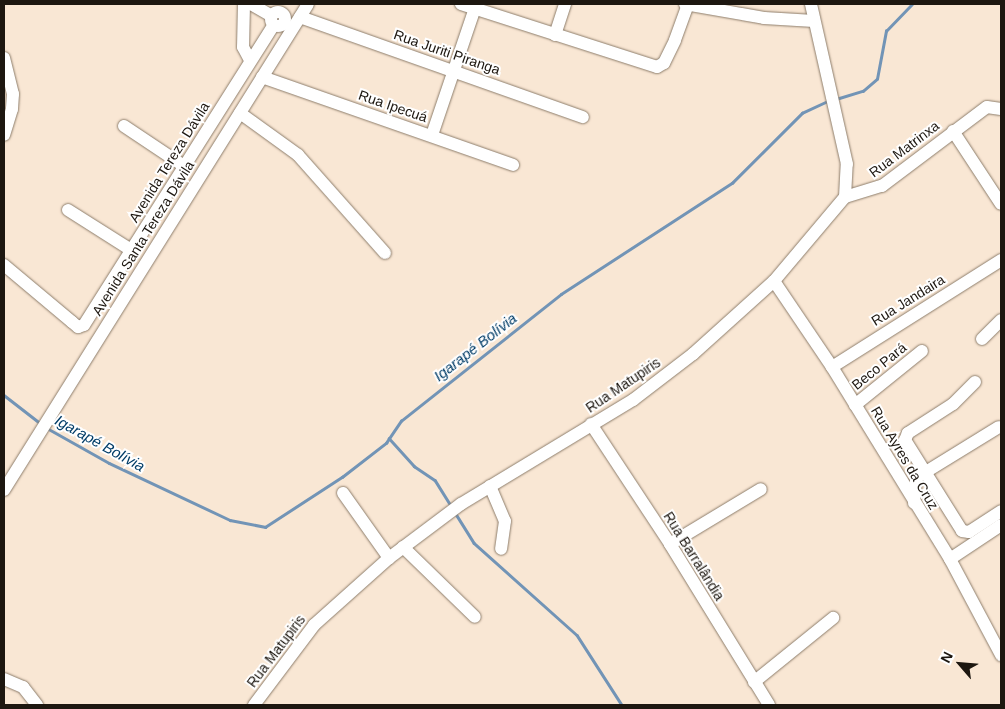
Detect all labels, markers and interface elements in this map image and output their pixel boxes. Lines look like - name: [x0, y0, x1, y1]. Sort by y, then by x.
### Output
- street label: Rua Juriti Piranga: [392, 26, 502, 78]
- street label: Rua Ipecuá: [356, 86, 430, 126]
- street label: Avenida Tereza Dávila: [125, 99, 213, 225]
- street label: Rua Matrinxa: [866, 117, 942, 181]
- street label: Avenida Santa Tereza Dávila: [88, 157, 198, 319]
- street label: Rua Jandaira: [868, 271, 948, 329]
- water label: Igarapé Bolívia: [430, 309, 520, 385]
- street label: Beco Pará: [848, 339, 910, 393]
- street label: Rua Matupiris: [583, 354, 663, 416]
- street label: Rua Ayres da Cruz: [867, 403, 943, 513]
- water label: Igarapé Bolívia: [52, 411, 148, 475]
- street label: Rua Barralândia: [660, 509, 728, 603]
- street label: Rua Matupiris: [243, 611, 309, 691]
- north arrow: [935, 639, 985, 689]
- text: N: [937, 649, 956, 665]

